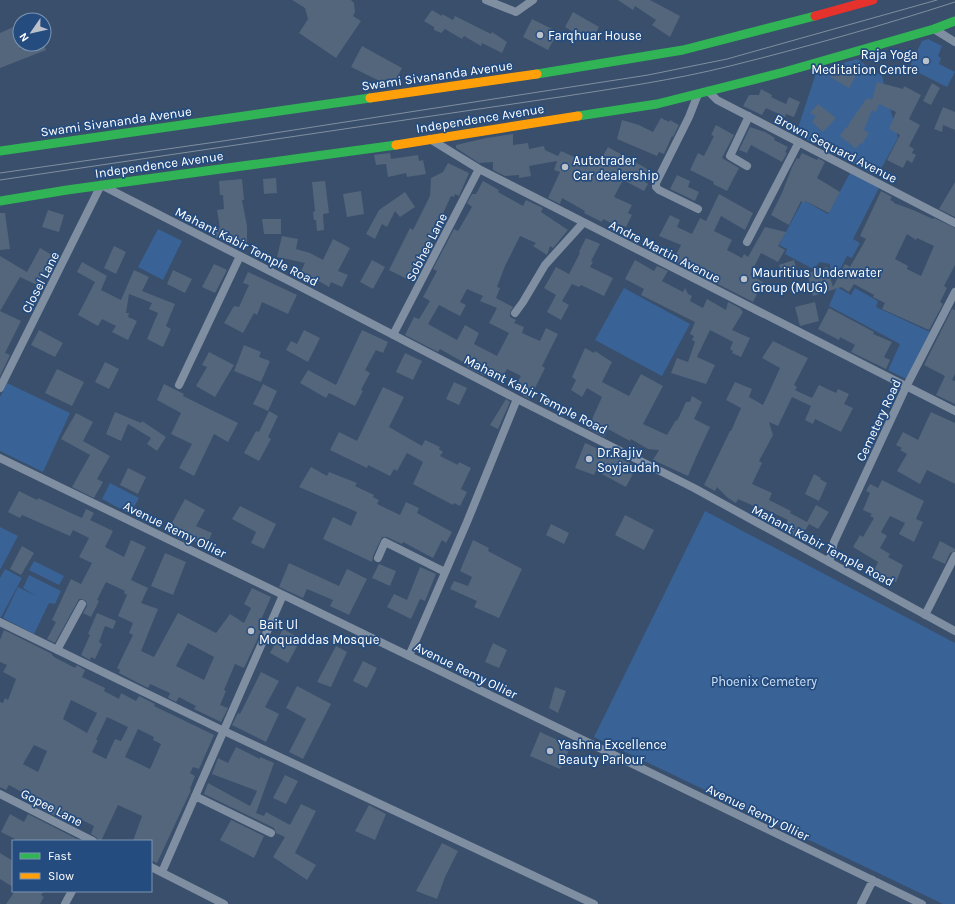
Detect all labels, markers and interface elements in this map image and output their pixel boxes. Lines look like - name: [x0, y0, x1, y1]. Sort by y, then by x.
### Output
- north arrow: [12, 12, 52, 52]
- place label: Farqhuar House: [548, 28, 642, 44]
- text: N: [17, 30, 32, 44]
- marker: Farqhuar House: [535, 30, 545, 40]
- place label: Raja Yoga Meditation Centre: [811, 47, 918, 77]
- marker: Raja Yoga Meditation Centre: [921, 56, 931, 66]
- street label: Swami Sivananda Avenue: [360, 57, 514, 94]
- street label: Independence Avenue: [415, 101, 546, 136]
- street label: Swami Sivananda Avenue: [39, 103, 193, 140]
- street label: Brown Sequard Avenue: [771, 111, 900, 187]
- street label: Independence Avenue: [94, 148, 225, 181]
- place label: Autotrader Car dealership: [573, 153, 659, 183]
- marker: Autotrader Car dealership: [560, 162, 570, 172]
- street label: Mahant Kabir Temple Road: [173, 204, 321, 289]
- street label: Sobhee Lane: [403, 210, 450, 284]
- street label: Andre Martin Avenue: [607, 217, 723, 286]
- street label: Closel Lane: [19, 249, 62, 315]
- place label: Mauritius Underwater Group (MUG): [752, 265, 882, 295]
- marker: Mauritius Underwater Group (MUG): [739, 274, 749, 284]
- street label: Mahant Kabir Temple Road: [462, 352, 610, 437]
- street label: Cemetery Road: [853, 377, 904, 464]
- place label: Dr.Rajiv Soyjaudah: [597, 445, 660, 475]
- marker: Dr.Rajiv Soyjaudah: [584, 454, 594, 464]
- street label: Avenue Remy Ollier: [121, 498, 229, 561]
- street label: Mahant Kabir Temple Road: [749, 502, 896, 589]
- place label: Bait Ul Moquaddas Mosque: [259, 617, 380, 648]
- marker: Bait Ul Moquaddas Mosque: [246, 626, 256, 636]
- street label: Avenue Remy Ollier: [412, 639, 520, 702]
- park label: Phoenix Cemetery: [711, 674, 817, 689]
- place label: Yashna Excellence Beauty Parlour: [558, 737, 667, 767]
- marker: Yashna Excellence Beauty Parlour: [545, 746, 555, 756]
- street label: Avenue Remy Ollier: [704, 781, 812, 844]
- street label: Gopee Lane: [18, 785, 85, 830]
- legend: [12, 840, 152, 892]
- text: Fast: [48, 849, 72, 863]
- text: Slow: [48, 869, 74, 883]

